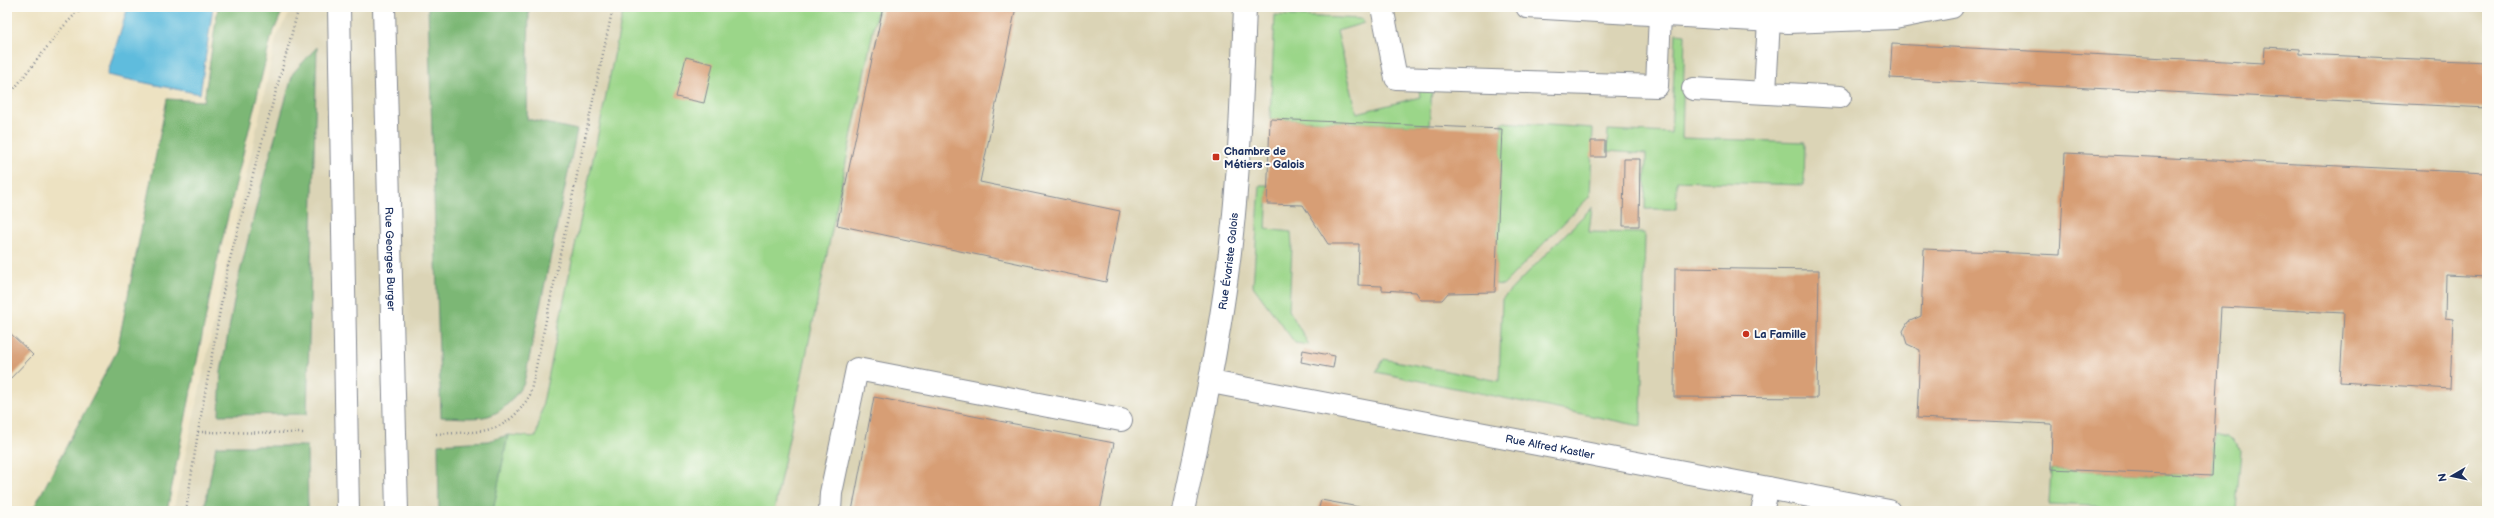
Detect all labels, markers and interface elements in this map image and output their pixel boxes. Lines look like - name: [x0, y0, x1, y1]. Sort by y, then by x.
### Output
- place label: Chambre de Métiers - Galois: [1224, 145, 1305, 171]
- marker: Chambre de Métiers - Galois: [1211, 152, 1221, 162]
- street label: Rue Georges Burger: [382, 207, 398, 312]
- street label: Rue Évariste Galois: [1216, 212, 1241, 311]
- place label: La Famille: [1754, 328, 1806, 341]
- marker: La Famille: [1741, 329, 1751, 339]
- street label: Rue Alfred Kastler: [1504, 432, 1597, 462]
- north arrow: [2432, 456, 2472, 496]
- text: N: [2436, 472, 2450, 483]

